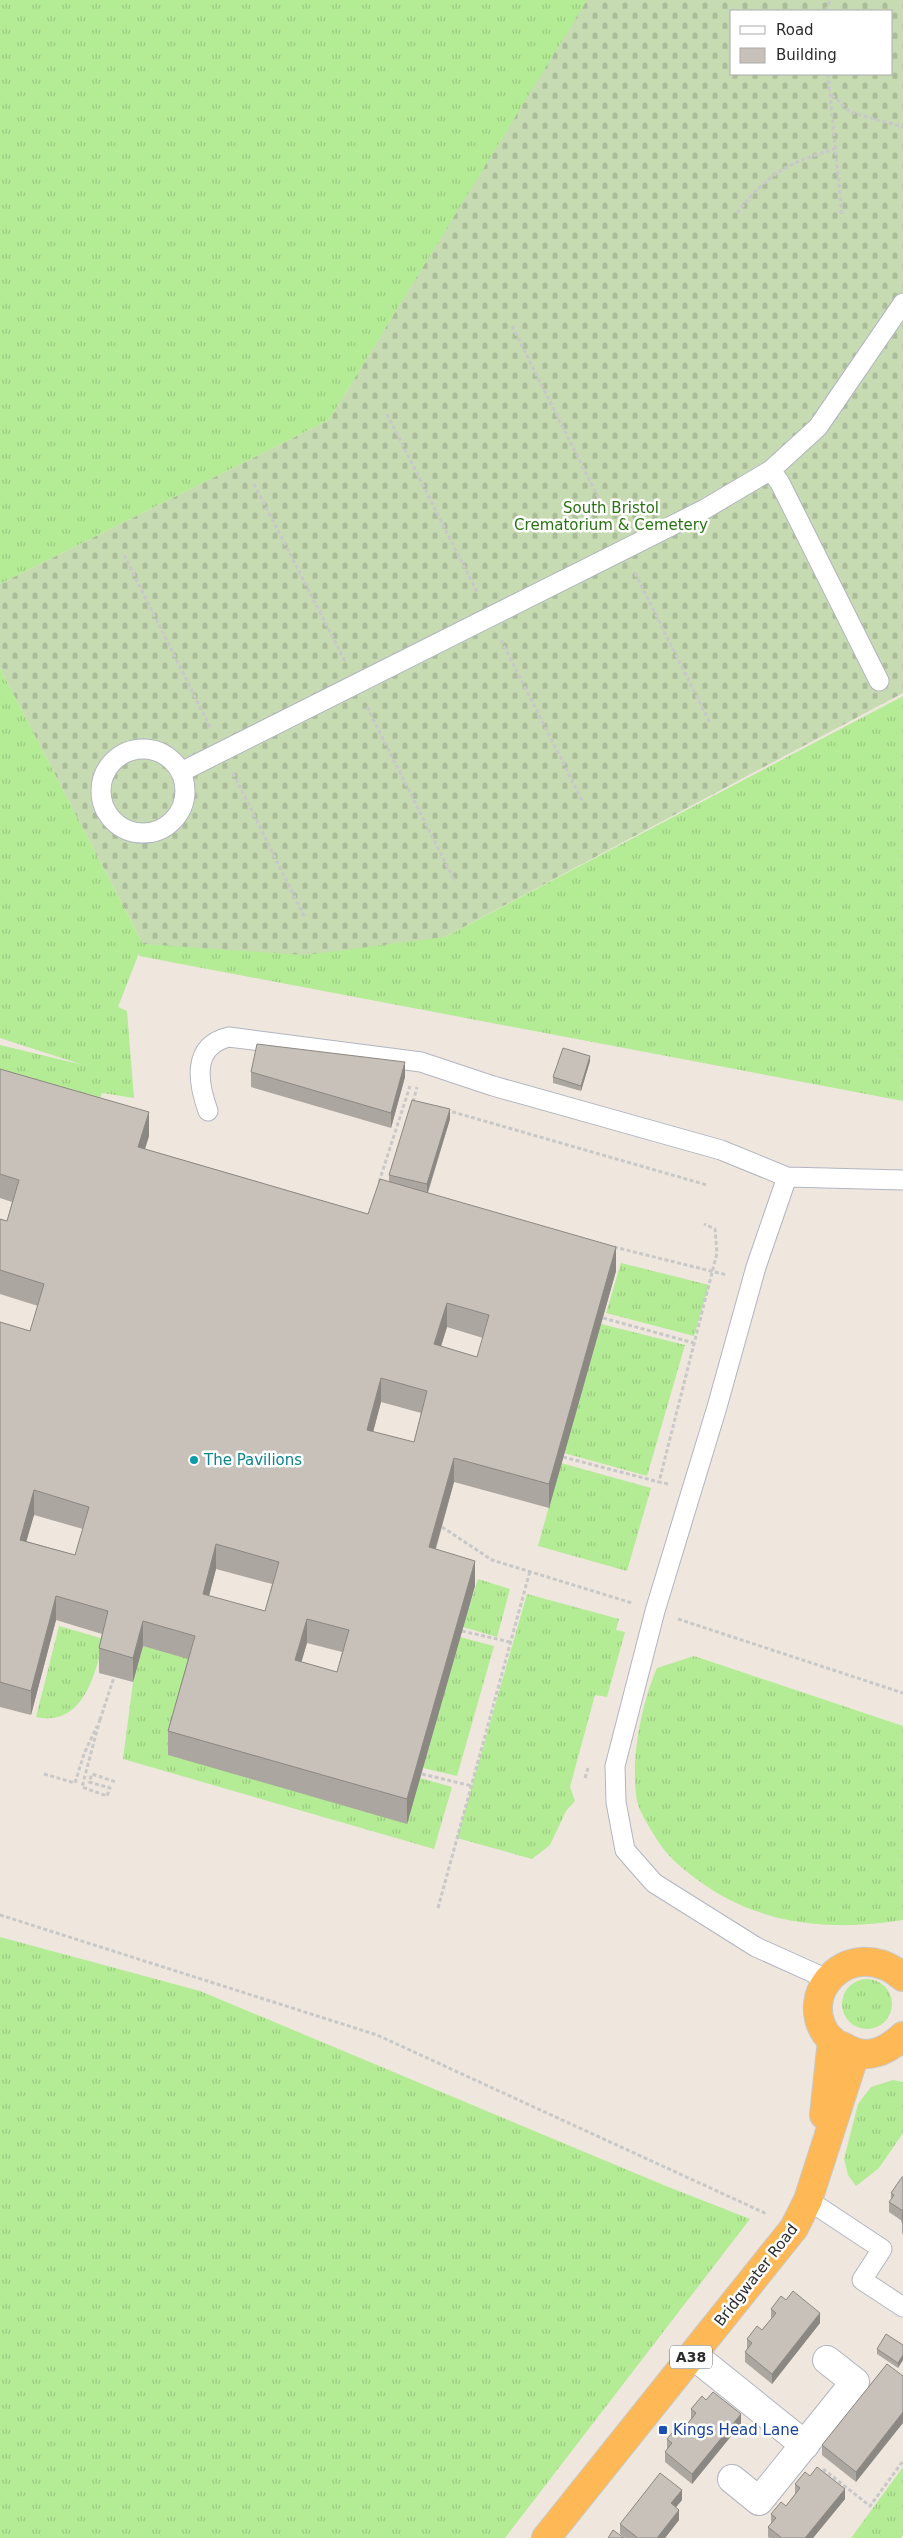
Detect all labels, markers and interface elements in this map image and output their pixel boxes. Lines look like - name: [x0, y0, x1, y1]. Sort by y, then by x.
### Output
- legend: [730, 10, 893, 75]
- text: Road: [776, 21, 814, 39]
- text: Building: [776, 46, 837, 64]
- park label: South Bristol Crematorium & Cemetery: [514, 499, 708, 534]
- place label: The Pavilions: [203, 1451, 302, 1469]
- marker: The Pavilions: [188, 1454, 200, 1466]
- street label: Bridgwater Road: [710, 2220, 802, 2330]
- road number: A38: [670, 2346, 712, 2368]
- place label: Kings Head Lane: [673, 2421, 799, 2439]
- marker: Kings Head Lane: [657, 2424, 669, 2436]

